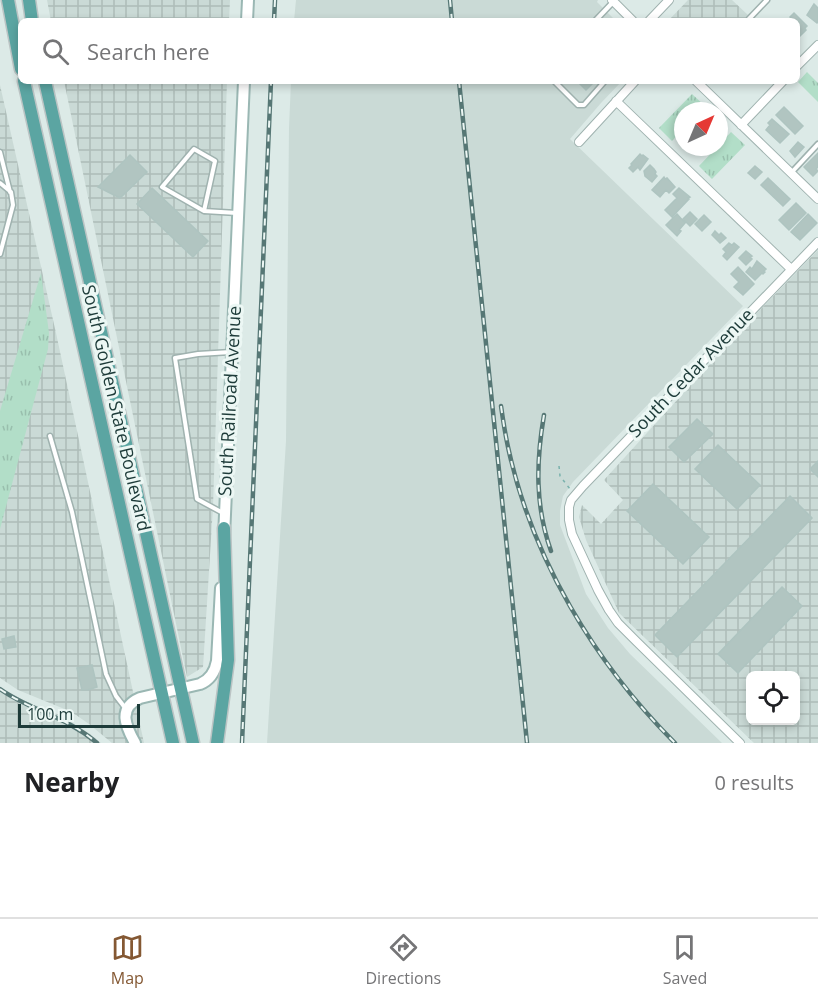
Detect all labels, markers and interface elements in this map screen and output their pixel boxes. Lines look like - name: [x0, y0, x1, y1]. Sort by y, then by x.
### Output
- search box: [18, 18, 800, 84]
- icon: search: [39, 35, 72, 68]
- text: Search here: [87, 36, 210, 66]
- north arrow: [674, 102, 728, 156]
- street label: South Golden State Boulevard: [77, 282, 157, 533]
- street label: South Cedar Avenue: [622, 302, 758, 442]
- street label: South Railroad Avenue: [212, 305, 246, 497]
- map controls: [746, 671, 800, 725]
- button: locate: [746, 671, 800, 725]
- scale bar: [18, 701, 140, 728]
- text: 100 m: [27, 703, 73, 725]
- text: Nearby: [24, 764, 119, 800]
- text: 0 results: [714, 769, 794, 796]
- tab: Map: [111, 931, 144, 989]
- tab: Directions: [365, 931, 441, 989]
- tab: Saved: [663, 931, 707, 989]

